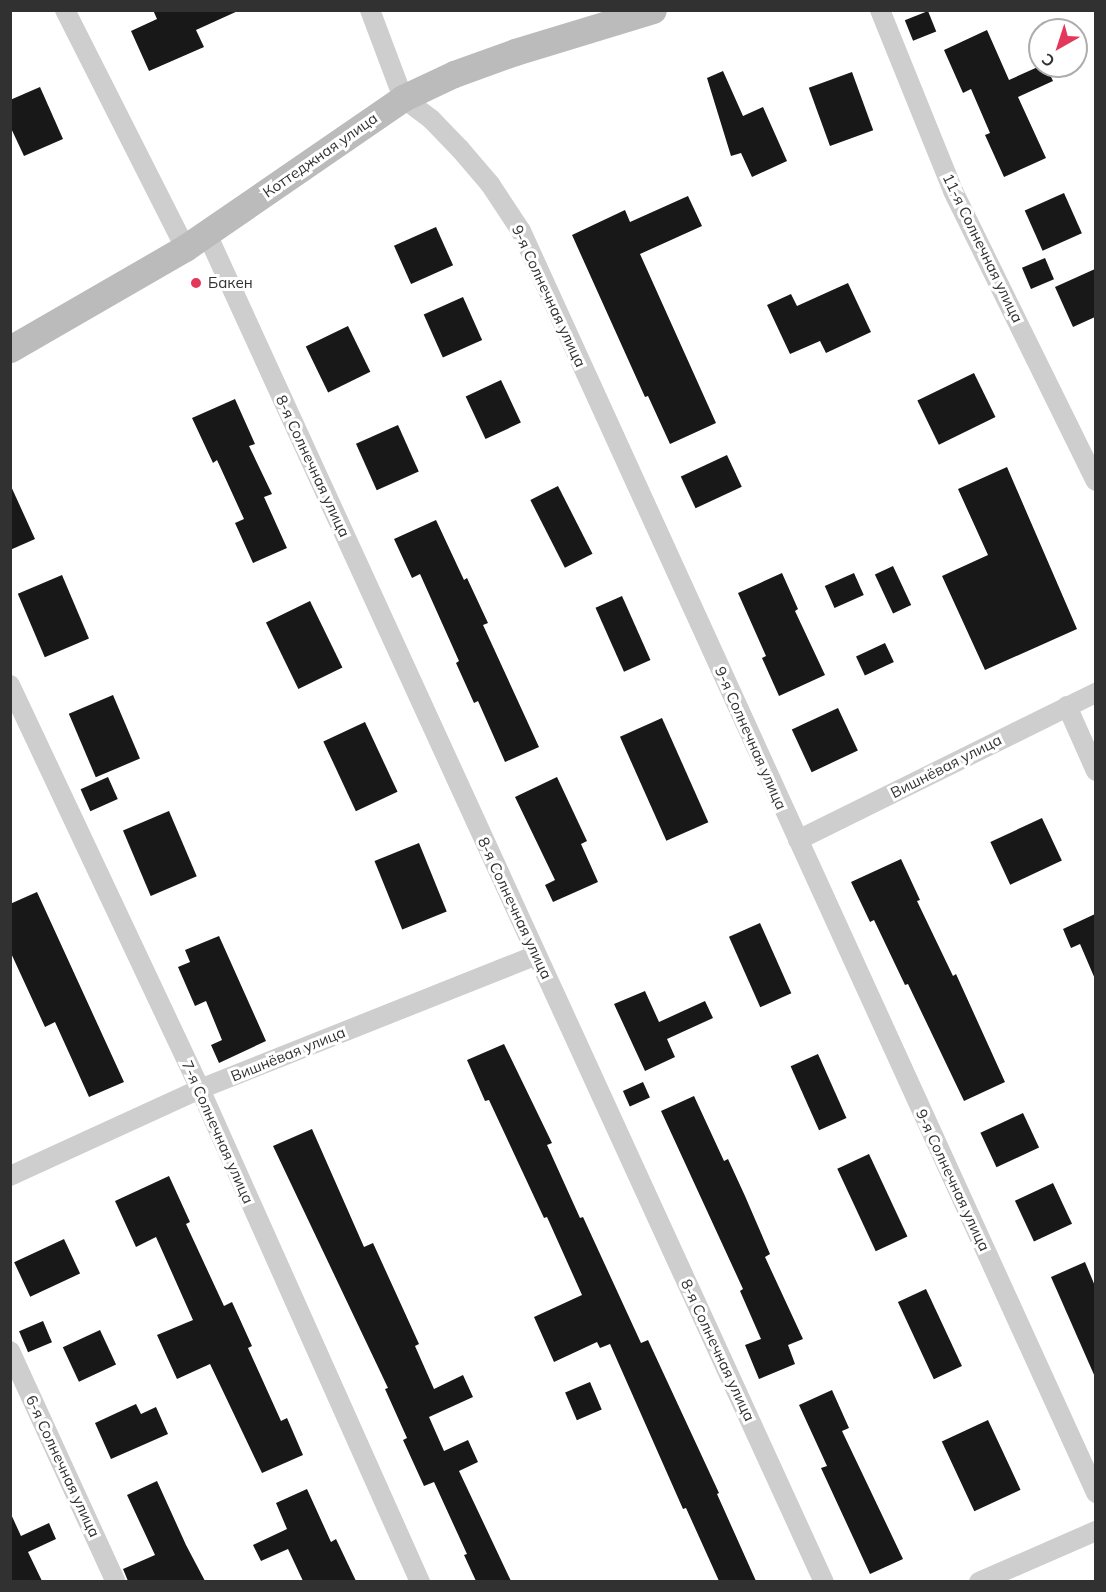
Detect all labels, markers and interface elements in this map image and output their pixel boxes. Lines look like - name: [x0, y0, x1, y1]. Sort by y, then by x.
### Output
- north arrow: [1028, 18, 1088, 78]
- text: С: [1037, 49, 1058, 72]
- street label: Коттеджная улица: [259, 109, 381, 201]
- street label: 11-я Солнечная улица: [939, 170, 1027, 326]
- street label: 9-я Солнечная улица: [508, 222, 590, 370]
- place label: Бакен: [208, 274, 253, 292]
- marker: Бакен: [189, 276, 203, 290]
- street label: 8-я Солнечная улица: [272, 392, 354, 540]
- street label: 9-я Солнечная улица: [711, 664, 791, 812]
- street label: Вишнёвая улица: [888, 730, 1004, 802]
- street label: 8-я Солнечная улица: [474, 834, 556, 982]
- street label: Вишнёвая улица: [228, 1023, 348, 1085]
- street label: 7-я Солнечная улица: [178, 1058, 258, 1206]
- street label: 9-я Солнечная улица: [912, 1106, 994, 1254]
- street label: 8-я Солнечная улица: [677, 1276, 759, 1424]
- street label: 6-я Солнечная улица: [22, 1392, 104, 1540]

